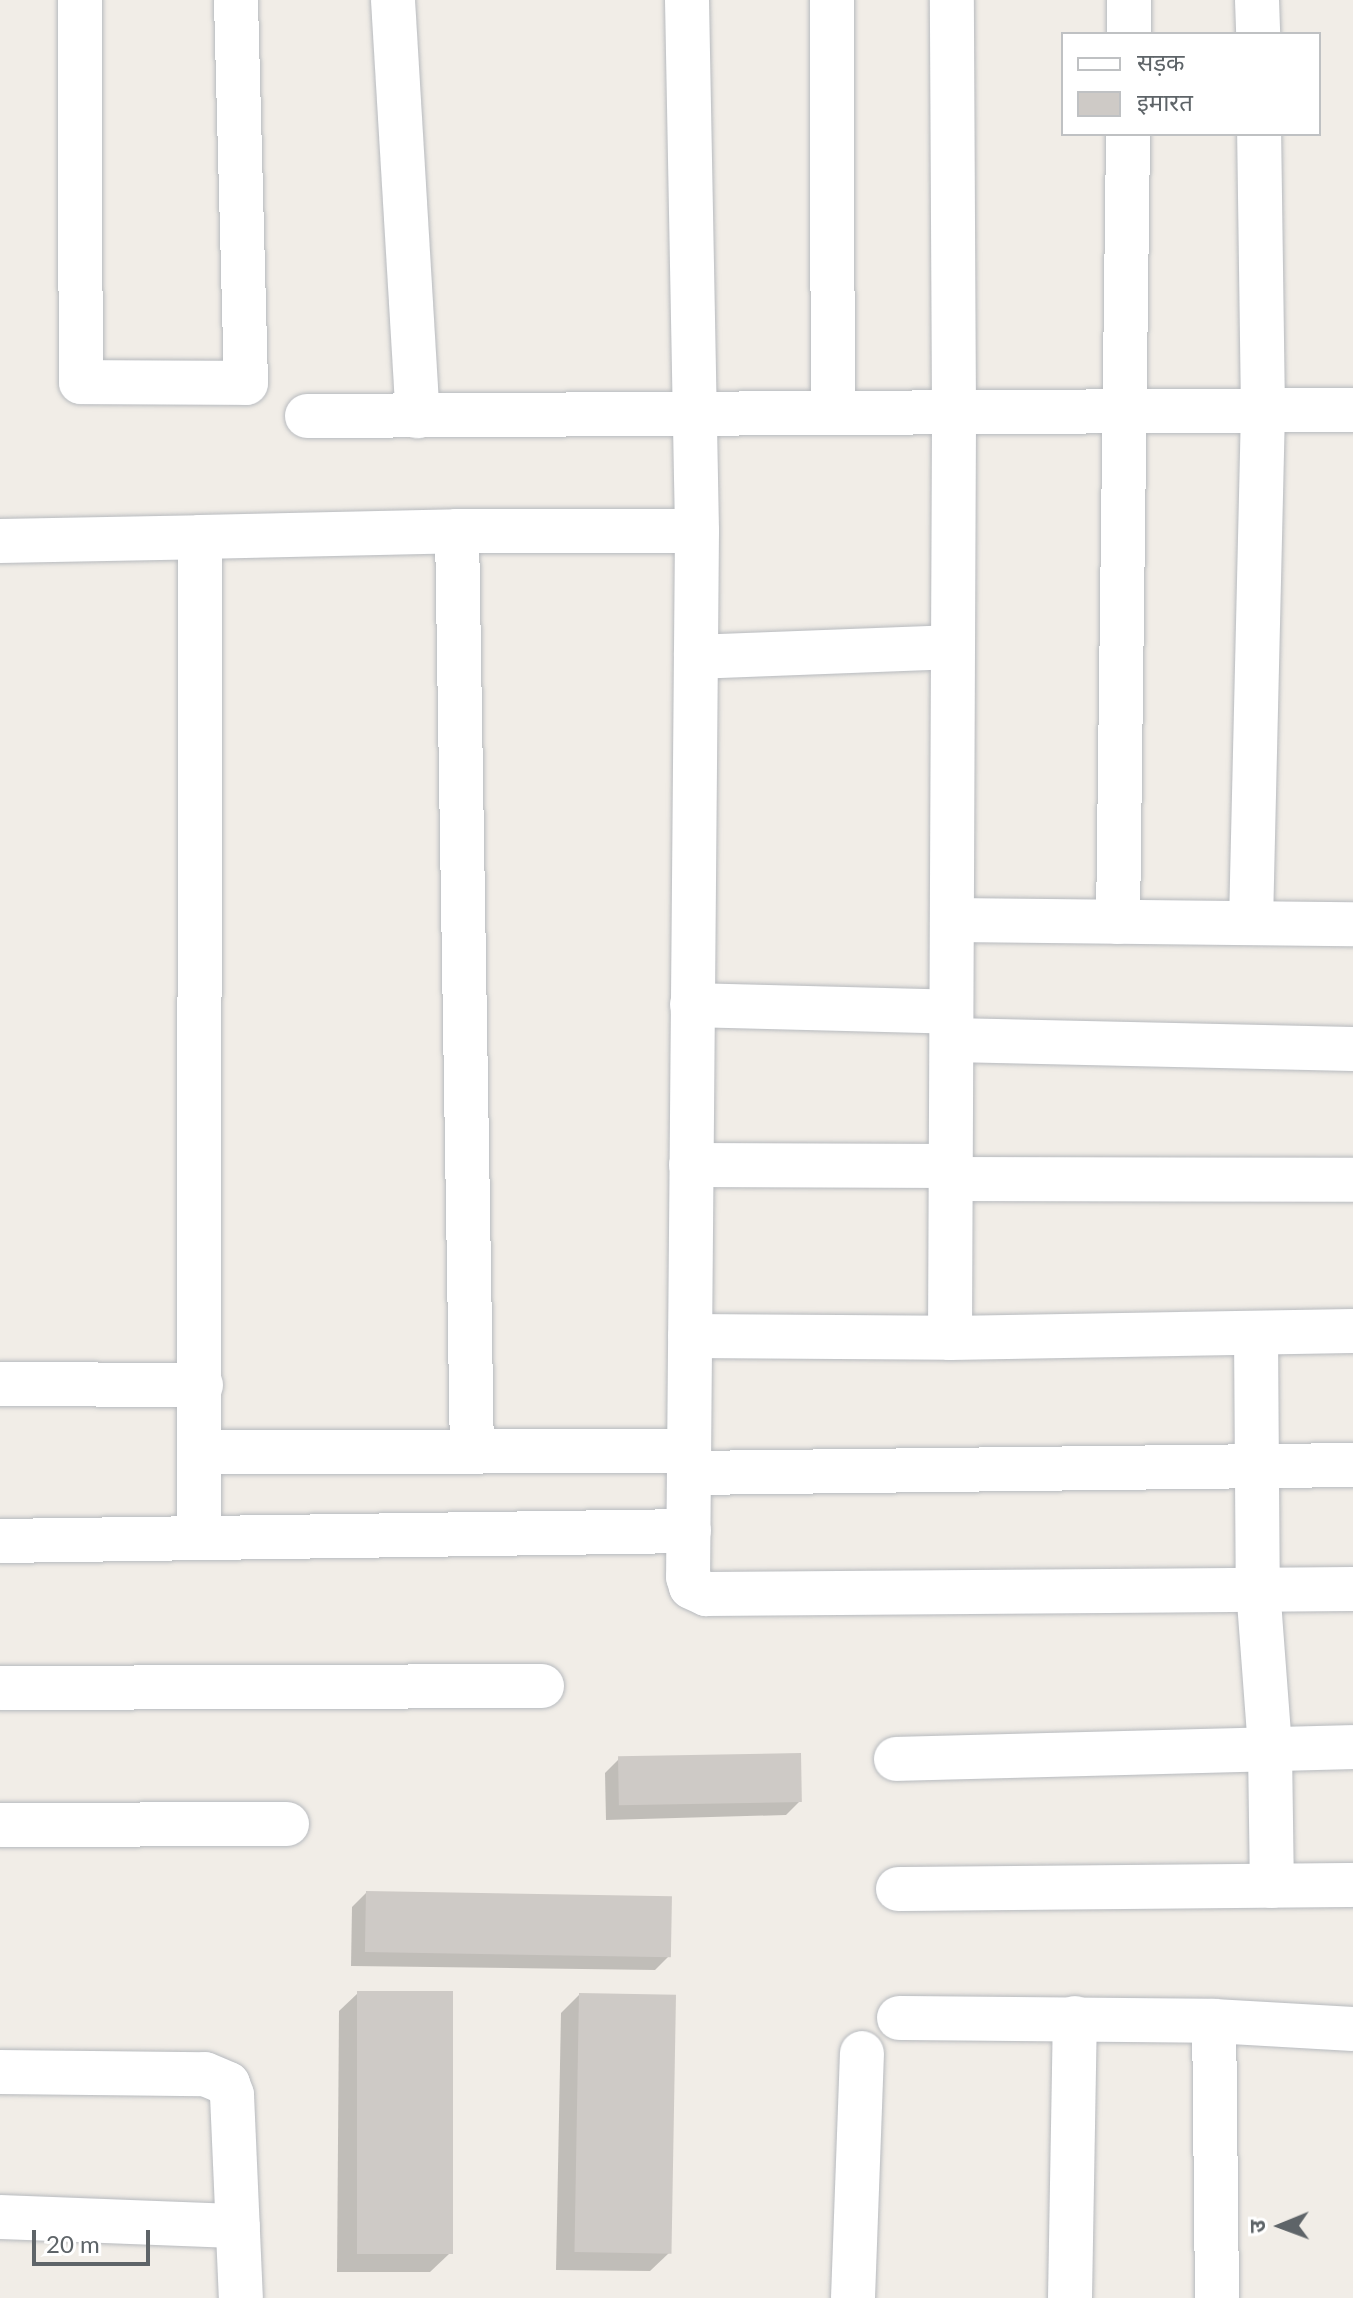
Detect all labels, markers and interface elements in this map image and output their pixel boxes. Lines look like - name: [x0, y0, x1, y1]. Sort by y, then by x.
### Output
- legend: [1061, 32, 1321, 136]
- text: सड़क: [1137, 47, 1185, 76]
- text: इमारत: [1137, 87, 1193, 116]
- north arrow: [1241, 2186, 1321, 2266]
- scale bar: [36, 2214, 154, 2264]
- text: उ: [1243, 2220, 1270, 2233]
- text: 20 m: [46, 2229, 100, 2258]

